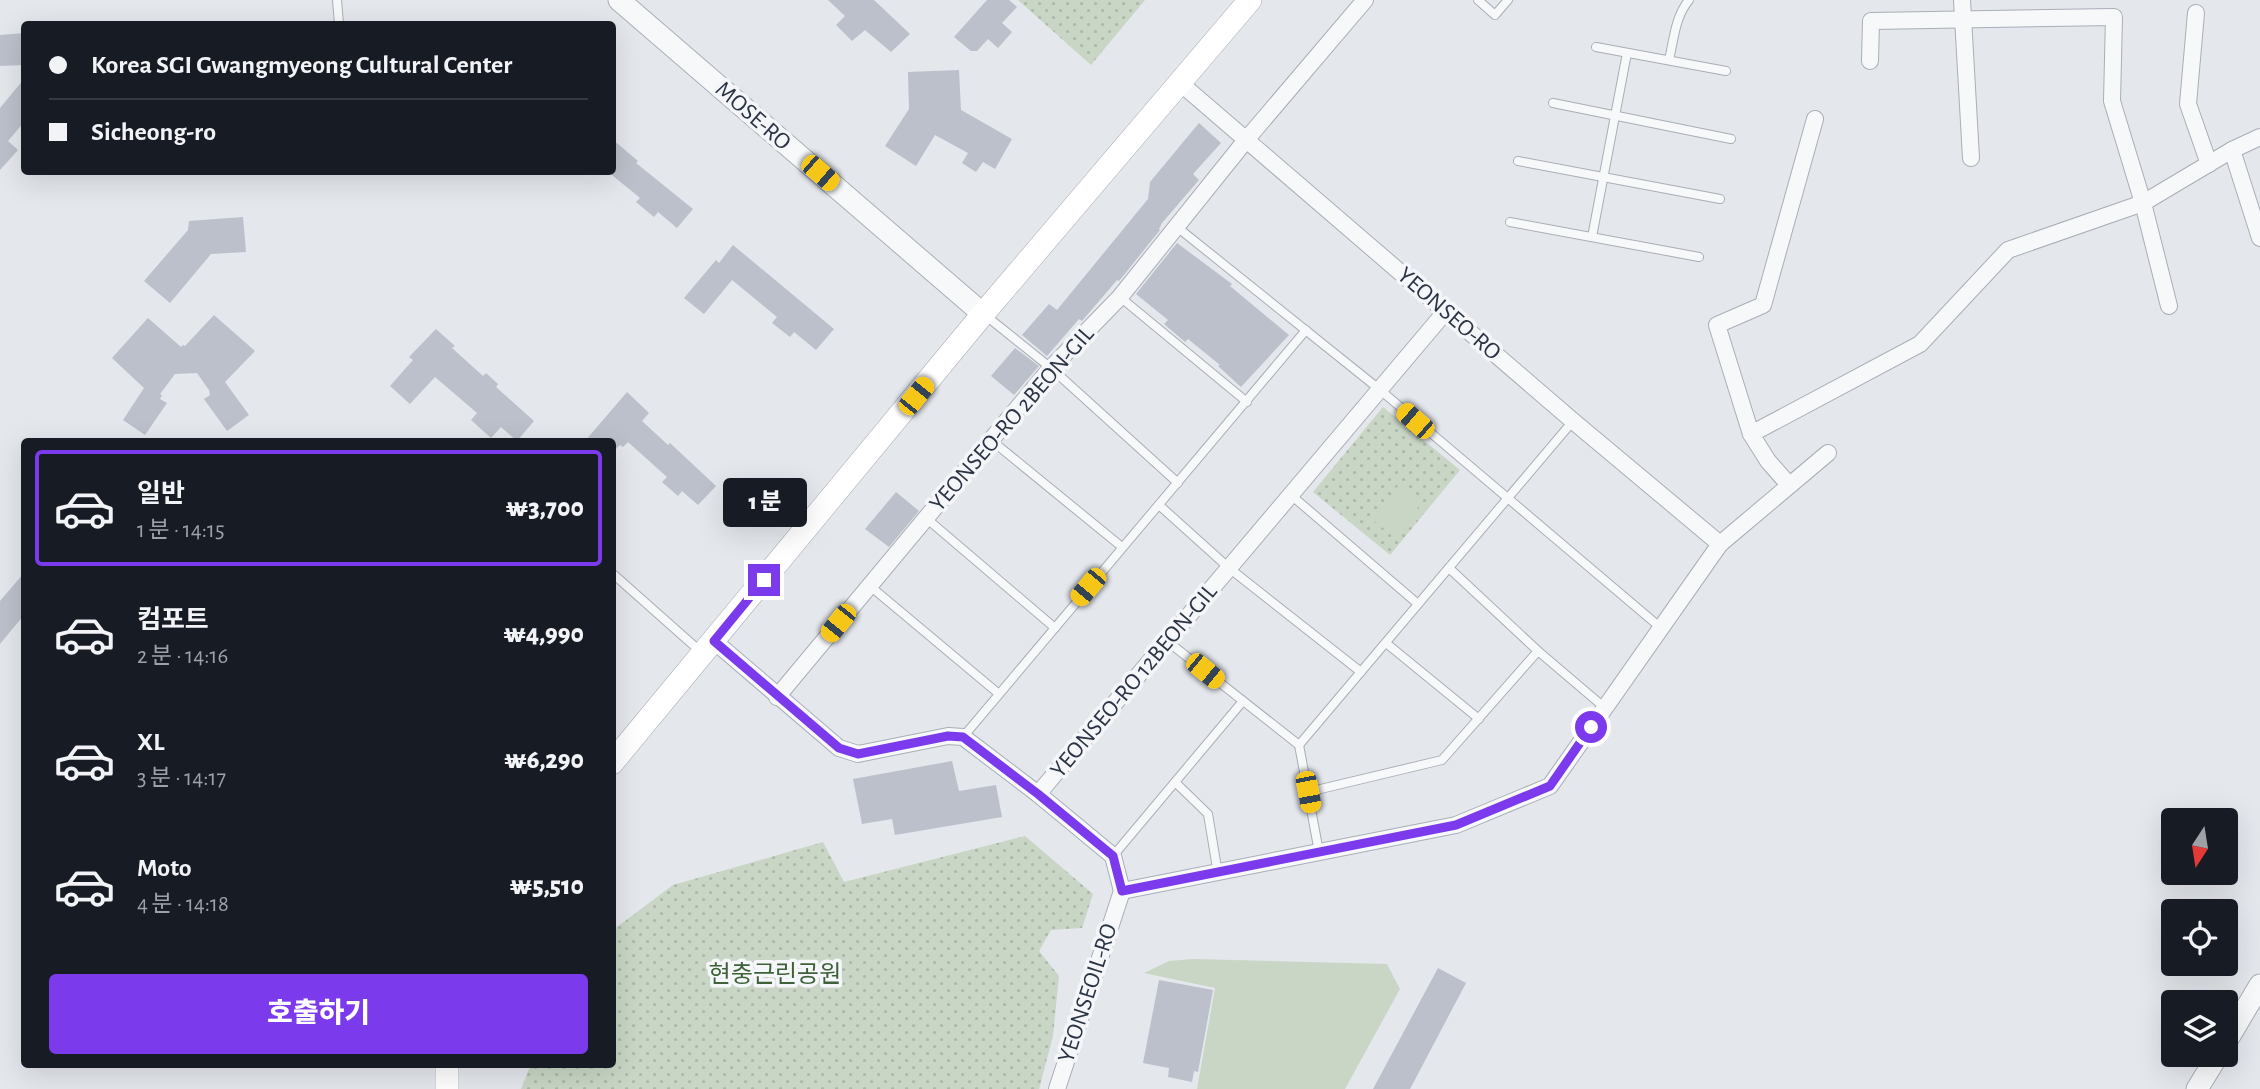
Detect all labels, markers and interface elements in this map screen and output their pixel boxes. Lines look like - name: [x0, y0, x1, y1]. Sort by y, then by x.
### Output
- text: Korea SGI Gwangmyeong Cultural Center: [91, 52, 512, 78]
- street label: MOSE-RO: [711, 77, 795, 155]
- text: Sicheong-ro: [91, 119, 216, 145]
- car: [798, 151, 843, 195]
- street label: YEONSEO-RO: [1393, 263, 1505, 365]
- street label: YEONSEO-RO 2BEON-GIL: [925, 322, 1099, 516]
- car: [895, 373, 938, 419]
- car: [1393, 399, 1438, 443]
- icon: car: [53, 477, 116, 540]
- callout: 1 분: [722, 478, 806, 528]
- text: 일반: [137, 481, 185, 507]
- text: 1 분: [749, 491, 781, 514]
- text: ₩3,700: [506, 495, 584, 521]
- text: 1 분 · 14:15: [137, 519, 225, 542]
- route end: [748, 564, 780, 596]
- car: [1067, 564, 1110, 610]
- street label: YEONSEO-RO 12BEON-GIL: [1046, 580, 1222, 782]
- car: [817, 600, 860, 646]
- icon: car: [53, 603, 116, 666]
- text: 컴포트: [137, 607, 209, 633]
- text: ₩4,990: [503, 621, 584, 647]
- text: 2 분 · 14:16: [137, 645, 228, 668]
- car: [1183, 650, 1228, 692]
- route start: [1575, 711, 1607, 743]
- icon: car: [53, 729, 116, 792]
- text: XL: [137, 729, 164, 755]
- text: ₩6,290: [504, 747, 584, 773]
- text: 3 분 · 14:17: [137, 767, 226, 790]
- car: [1294, 769, 1323, 815]
- north arrow: [2161, 808, 2238, 886]
- map controls: [2161, 808, 2238, 1067]
- icon: car: [53, 855, 116, 918]
- text: Moto: [137, 855, 192, 881]
- text: ₩5,510: [510, 873, 584, 899]
- text: 4 분 · 14:18: [137, 893, 229, 916]
- button: locate: [2161, 899, 2238, 976]
- street label: YEONSEOIL-RO: [1054, 921, 1122, 1065]
- park label: 현충근린공원: [709, 962, 841, 987]
- button: 호출하기: [49, 974, 588, 1054]
- button: layers: [2161, 990, 2238, 1067]

